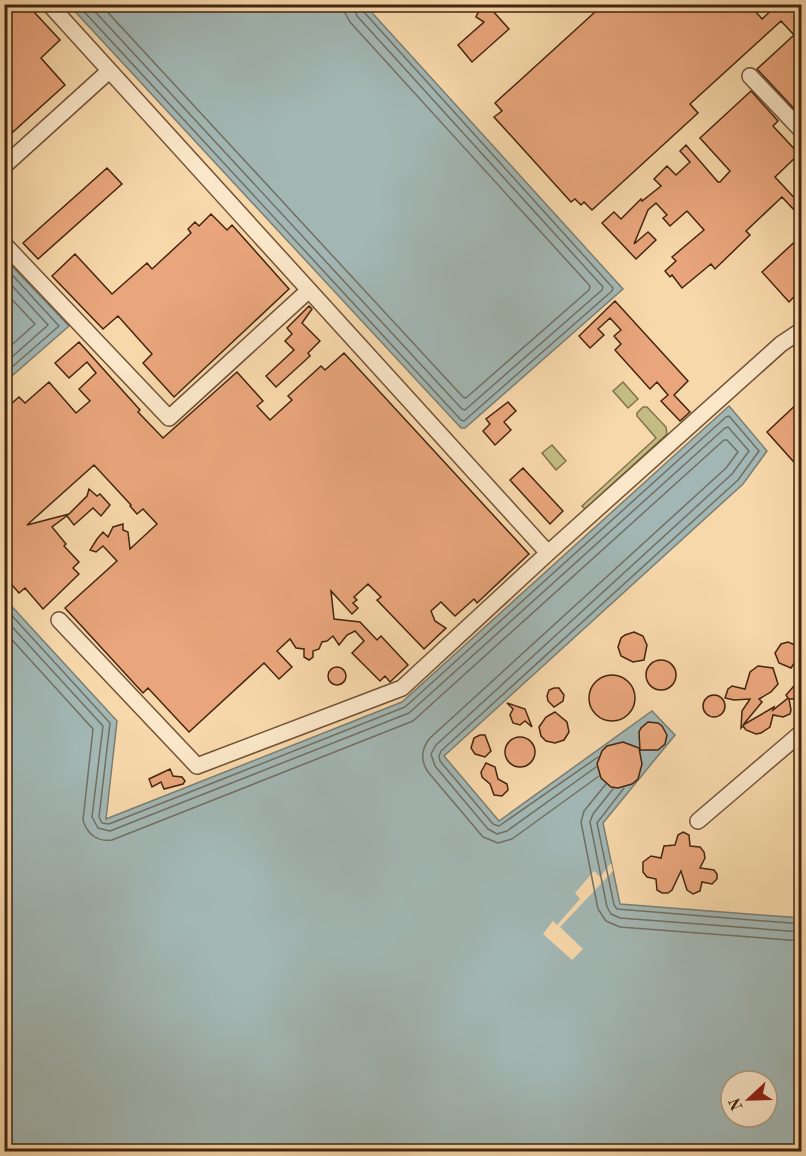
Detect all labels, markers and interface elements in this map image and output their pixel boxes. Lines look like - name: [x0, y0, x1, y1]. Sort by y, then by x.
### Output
- north arrow: [719, 1069, 779, 1129]
- text: N: [727, 1094, 747, 1113]

